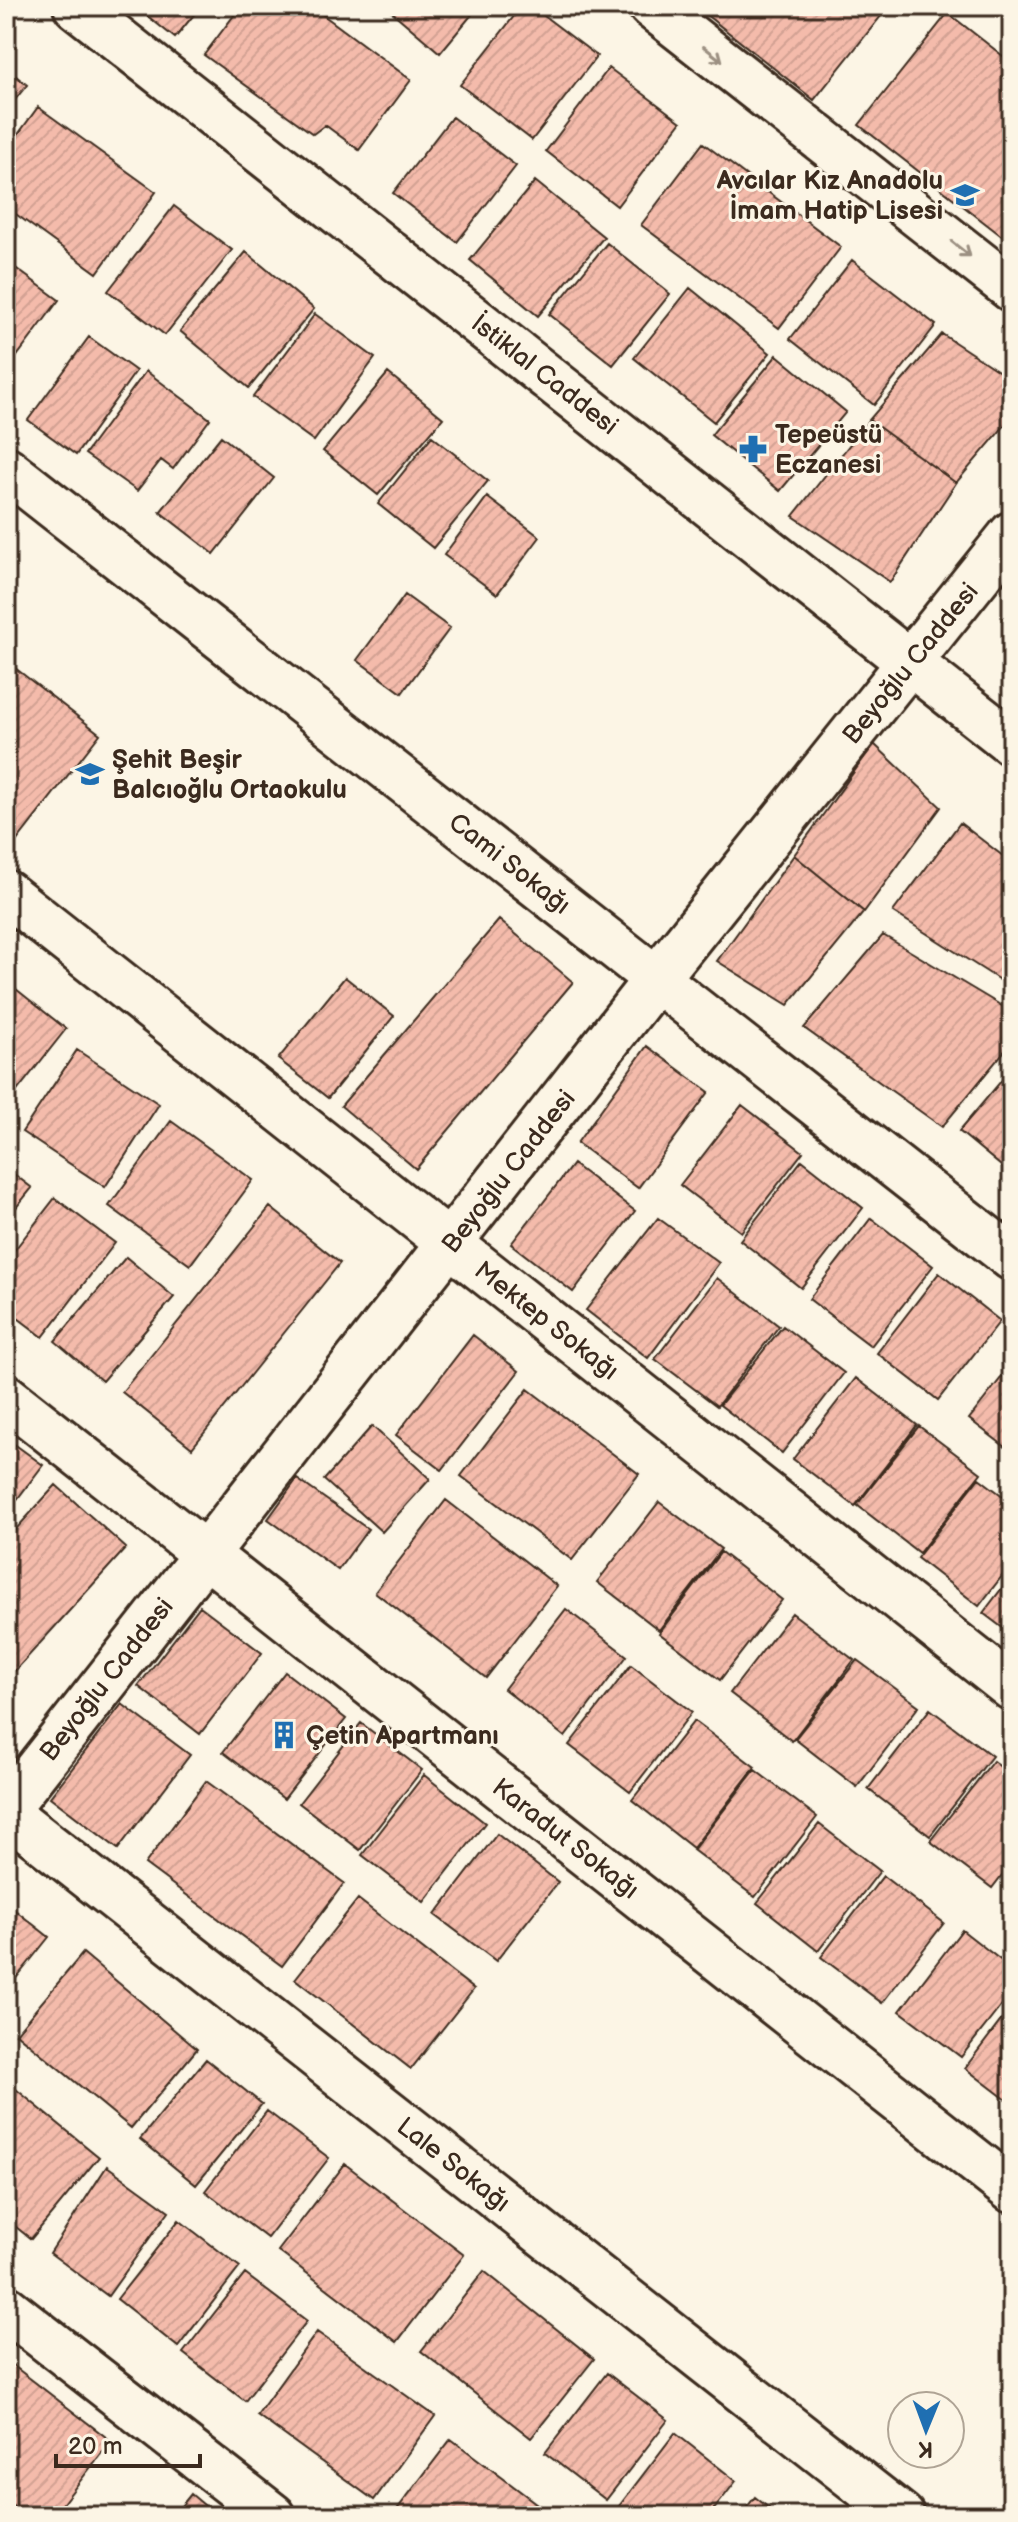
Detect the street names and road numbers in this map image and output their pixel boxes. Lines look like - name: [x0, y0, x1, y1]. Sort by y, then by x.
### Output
- street label: İstiklal Caddesi: [465, 307, 624, 442]
- street label: Beyoğlu Caddesi: [837, 577, 986, 751]
- street label: Cami Sokağı: [442, 807, 576, 921]
- street label: Beyoğlu Caddesi: [436, 1084, 582, 1260]
- street label: Mektep Sokağı: [468, 1255, 624, 1387]
- street label: Beyoğlu Caddesi: [34, 1592, 180, 1768]
- street label: Karadut Sokağı: [486, 1772, 644, 1906]
- street label: Lale Sokağı: [390, 2111, 516, 2219]

